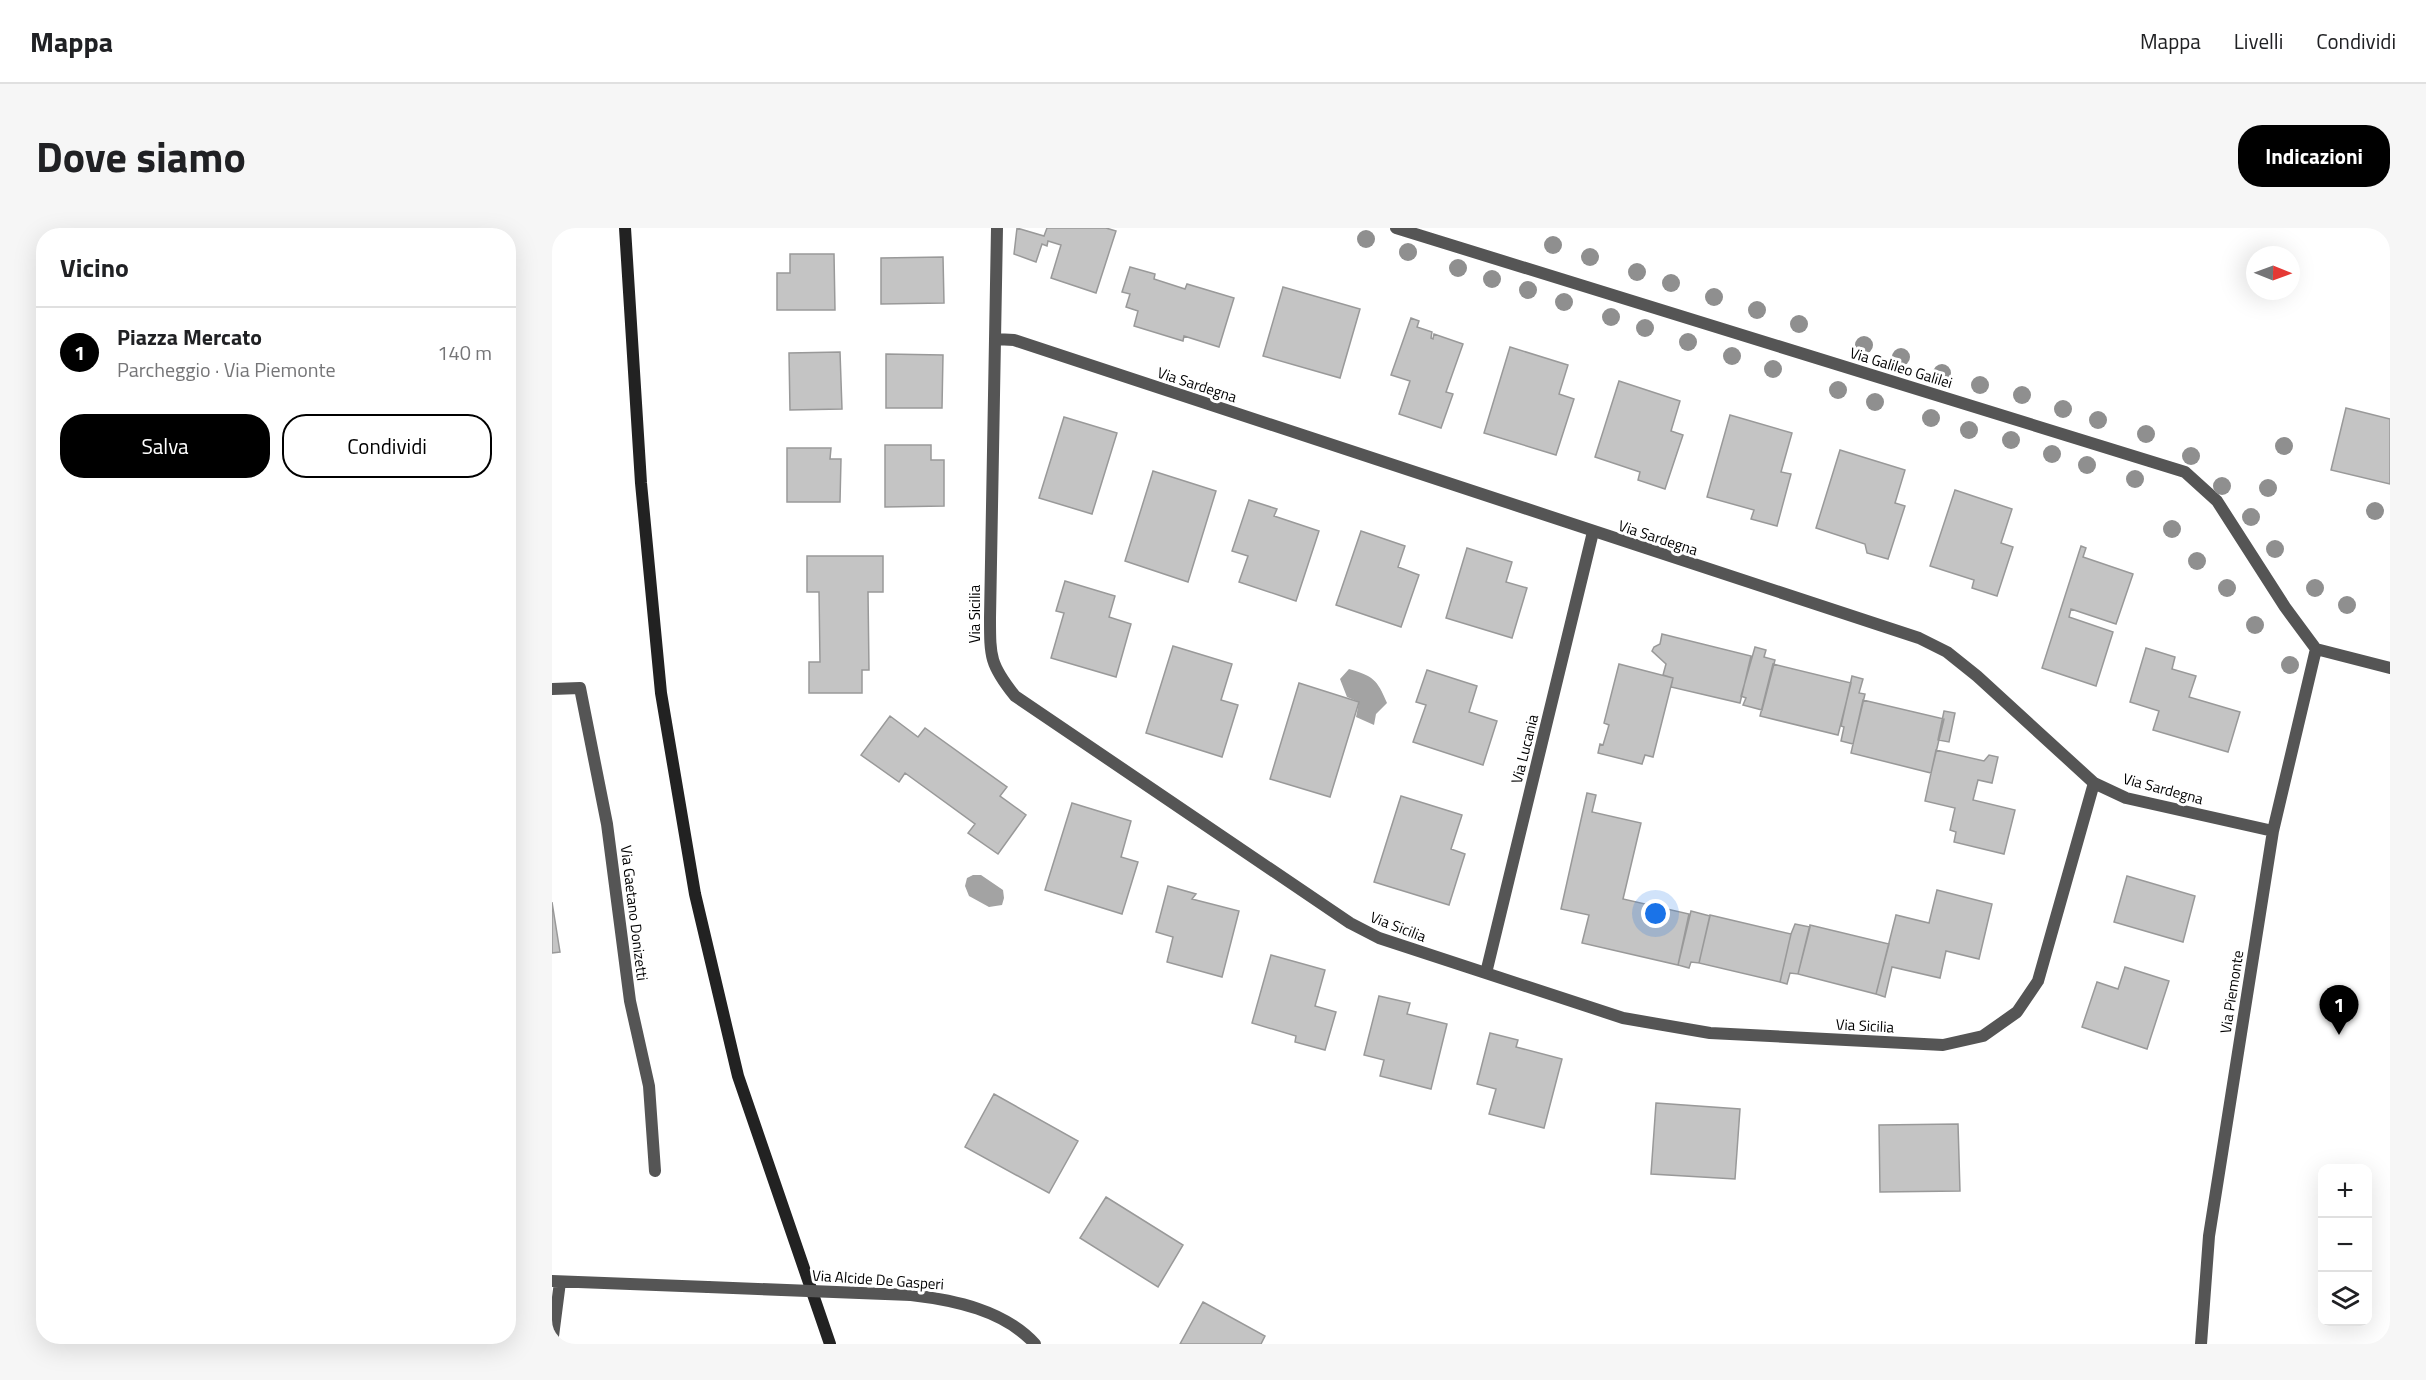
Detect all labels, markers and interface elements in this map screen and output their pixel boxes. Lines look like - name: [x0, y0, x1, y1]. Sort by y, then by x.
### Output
- text: Mappa: [30, 20, 113, 63]
- text: Mappa: [2140, 25, 2201, 57]
- text: Livelli: [2234, 25, 2283, 57]
- text: Condividi: [2316, 25, 2396, 57]
- text: Dove siamo: [36, 124, 246, 188]
- button: Indicazioni: [2238, 125, 2390, 187]
- north arrow: [2246, 246, 2300, 300]
- text: Vicino: [60, 248, 129, 287]
- text: Piazza Mercato: [117, 320, 262, 354]
- text: 1: [74, 337, 85, 368]
- text: 140 m: [437, 337, 492, 368]
- street label: Via Galileo Galilei: [1847, 341, 1955, 394]
- text: Parcheggio · Via Piemonte: [117, 354, 336, 385]
- street label: Via Sardegna: [1154, 361, 1240, 408]
- button: Salva: [60, 414, 270, 478]
- button: Condividi: [282, 414, 492, 478]
- street label: Via Sardegna: [1615, 514, 1701, 561]
- street label: Via Sicilia: [963, 584, 986, 643]
- street label: Via Lucania: [1505, 711, 1544, 786]
- street label: Via Sardegna: [2120, 767, 2206, 810]
- street label: Via Gaetano Donizetti: [615, 844, 654, 982]
- your location: [1641, 899, 1670, 928]
- street label: Via Sicilia: [1367, 905, 1430, 948]
- street label: Via Piemonte: [2214, 949, 2249, 1035]
- pin: 1: [2320, 986, 2358, 1035]
- street label: Via Sicilia: [1835, 1012, 1895, 1039]
- map controls: [2318, 1164, 2372, 1326]
- button: +: [2318, 1164, 2372, 1218]
- button: −: [2318, 1218, 2372, 1272]
- street label: Via Alcide De Gasperi: [811, 1263, 945, 1296]
- button: layers: [2318, 1272, 2372, 1326]

